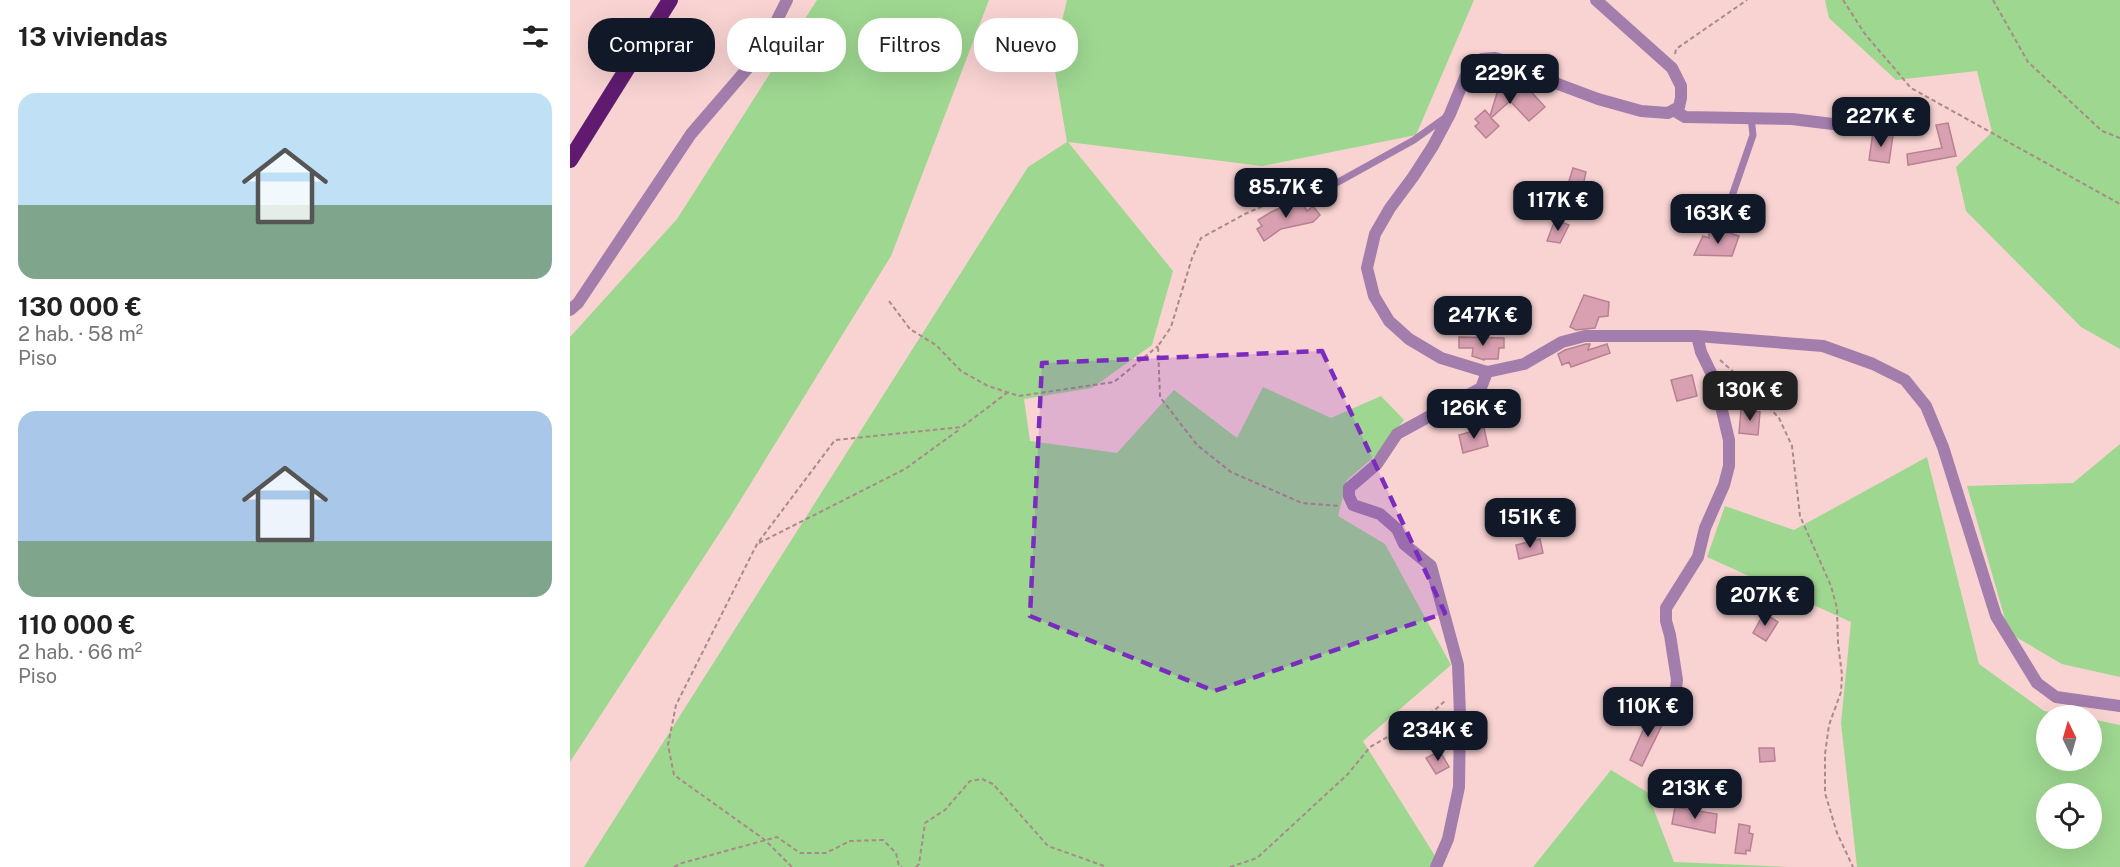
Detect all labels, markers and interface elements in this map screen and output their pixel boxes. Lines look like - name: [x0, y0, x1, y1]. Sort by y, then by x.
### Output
- chip: Comprar: [588, 18, 715, 72]
- chip: Alquilar: [727, 18, 846, 72]
- chip: Filtros: [858, 18, 962, 72]
- chip: Nuevo: [974, 18, 1078, 72]
- icon: filters: [519, 20, 552, 53]
- text: 13 viviendas: [18, 21, 168, 52]
- pin: 229K €: [1461, 54, 1559, 105]
- text: 229K €: [1475, 61, 1545, 85]
- pin: 227K €: [1832, 97, 1930, 148]
- text: 227K €: [1846, 104, 1916, 128]
- icon: home: [231, 132, 339, 240]
- pin: 85.7K €: [1231, 168, 1341, 219]
- text: 85.7K €: [1248, 175, 1324, 199]
- pin: 117K €: [1509, 181, 1607, 232]
- text: 117K €: [1527, 188, 1589, 212]
- pin: 163K €: [1669, 194, 1767, 245]
- text: 163K €: [1685, 201, 1751, 225]
- text: 130 000 €: [18, 291, 142, 322]
- pin: 247K €: [1434, 296, 1532, 347]
- text: 247K €: [1448, 303, 1518, 327]
- text: 2 hab. · 58 m²: [18, 322, 143, 346]
- text: Piso: [18, 346, 57, 370]
- pin: 130K €: [1701, 371, 1799, 422]
- text: 130K €: [1717, 378, 1783, 402]
- pin: 126K €: [1425, 389, 1523, 440]
- text: 126K €: [1441, 396, 1507, 420]
- icon: home: [231, 450, 339, 558]
- pin: 151K €: [1481, 498, 1579, 549]
- text: 151K €: [1499, 505, 1561, 529]
- pin: 207K €: [1716, 576, 1814, 627]
- text: 207K €: [1730, 583, 1800, 607]
- text: 110 000 €: [18, 609, 136, 640]
- text: 2 hab. · 66 m²: [18, 640, 142, 664]
- text: Piso: [18, 664, 57, 688]
- pin: 110K €: [1599, 687, 1697, 738]
- text: 110K €: [1617, 694, 1679, 718]
- north arrow: [2036, 705, 2102, 771]
- map controls: [2036, 705, 2102, 849]
- pin: 234K €: [1389, 711, 1487, 762]
- text: 234K €: [1403, 718, 1473, 742]
- pin: 213K €: [1646, 769, 1744, 820]
- text: 213K €: [1662, 776, 1728, 800]
- button: locate: [2036, 783, 2102, 849]

